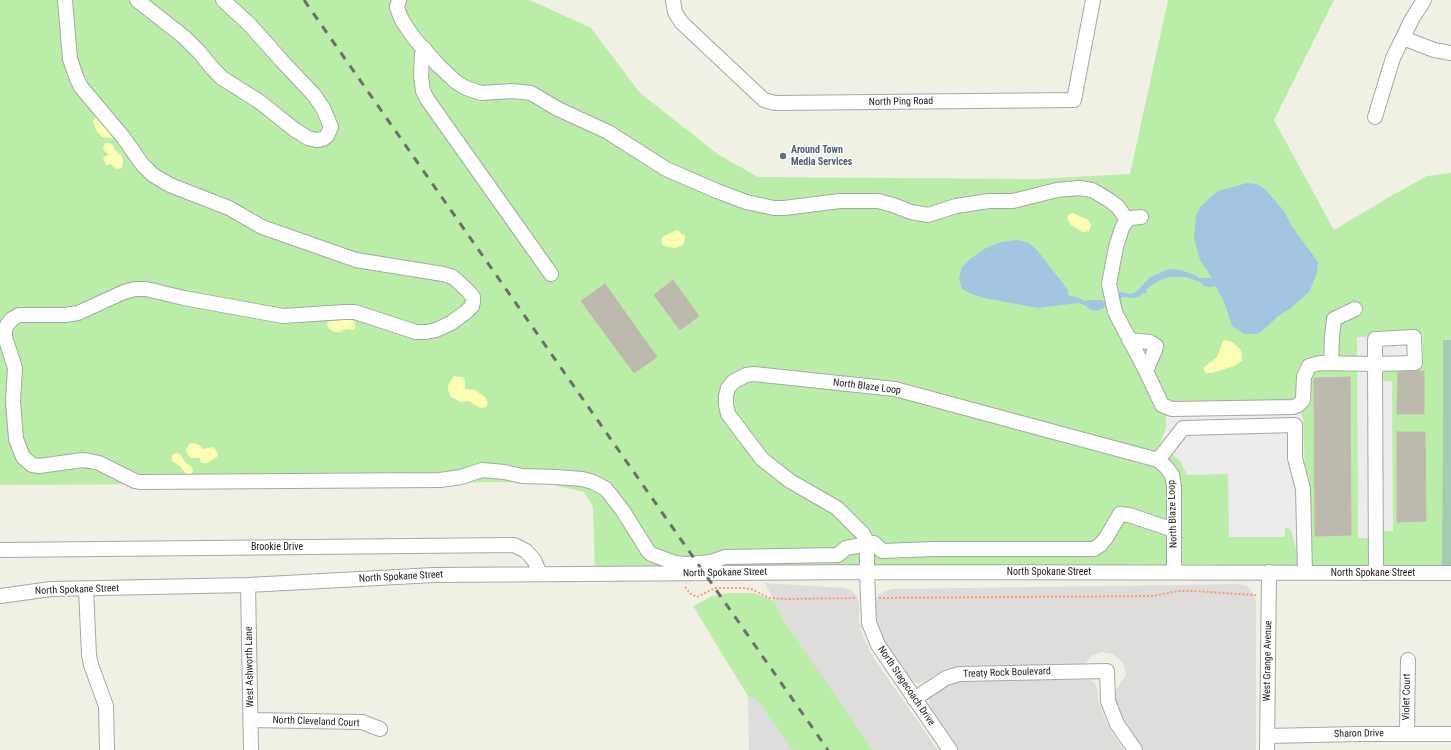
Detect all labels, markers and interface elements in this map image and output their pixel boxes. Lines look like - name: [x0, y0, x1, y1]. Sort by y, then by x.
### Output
- street label: North Ping Road: [869, 95, 933, 109]
- place label: Around Town Media Services: [791, 144, 852, 168]
- marker: Around Town Media Services: [778, 151, 788, 161]
- street label: North Blaze Loop: [832, 377, 902, 397]
- street label: North Blaze Loop: [1166, 480, 1180, 548]
- street label: Brookie Drive: [251, 541, 303, 553]
- street label: North Spokane Street: [683, 566, 767, 580]
- street label: North Spokane Street: [1007, 566, 1091, 578]
- street label: North Spokane Street: [1331, 567, 1415, 579]
- street label: North Spokane Street: [359, 569, 443, 585]
- street label: North Spokane Street: [35, 583, 119, 597]
- street label: West Grange Avenue: [1261, 620, 1275, 702]
- street label: West Ashworth Lane: [243, 626, 257, 708]
- street label: North Stagecoach Drive: [875, 644, 937, 728]
- street label: Treaty Rock Boulevard: [963, 665, 1051, 681]
- street label: Violet Court: [1401, 673, 1413, 721]
- street label: North Cleveland Court: [272, 714, 360, 730]
- street label: Sharon Drive: [1334, 728, 1384, 740]

